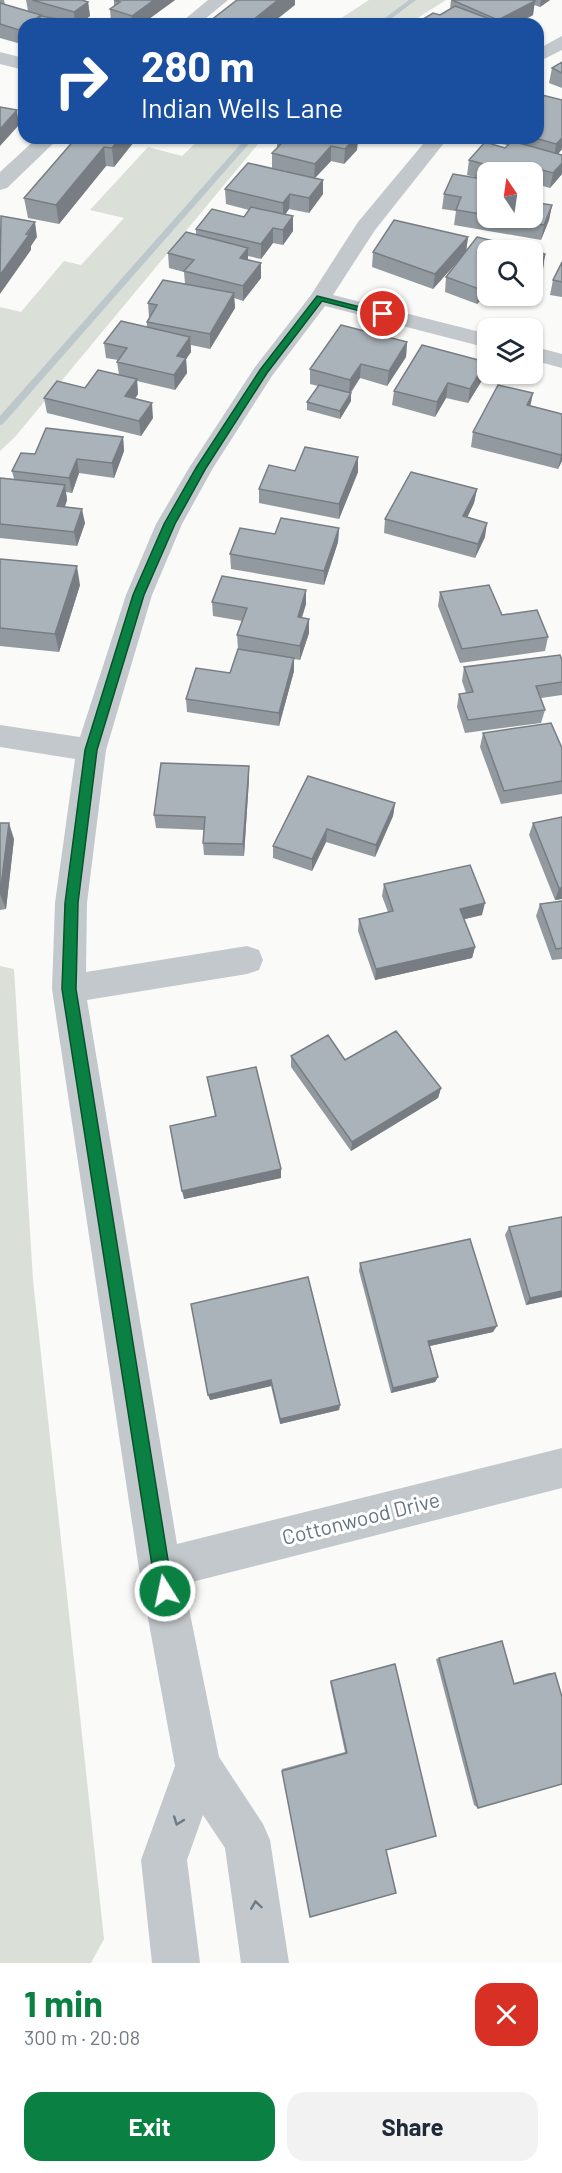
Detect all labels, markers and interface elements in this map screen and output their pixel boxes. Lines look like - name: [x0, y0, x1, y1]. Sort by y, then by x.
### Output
- text: 280 m: [141, 40, 255, 90]
- icon: right: [42, 42, 120, 120]
- text: Indian Wells Lane: [141, 91, 343, 123]
- north arrow: [477, 162, 543, 228]
- map controls: [477, 162, 543, 384]
- button: search: [477, 240, 543, 306]
- pin: [357, 288, 408, 339]
- icon: arrive: [366, 297, 399, 330]
- button: layers: [477, 318, 543, 384]
- street label: Cottonwood Drive: [279, 1486, 442, 1549]
- position arrow: [133, 1559, 197, 1623]
- one-way arrow: [173, 1815, 185, 1826]
- one-way arrow: [251, 1900, 263, 1910]
- text: 1 min: [24, 1981, 103, 2024]
- button: close: [475, 1983, 538, 2046]
- text: 300 m · 20:08: [24, 2025, 140, 2049]
- button: Exit: [24, 2092, 275, 2161]
- button: Share: [287, 2092, 538, 2161]

